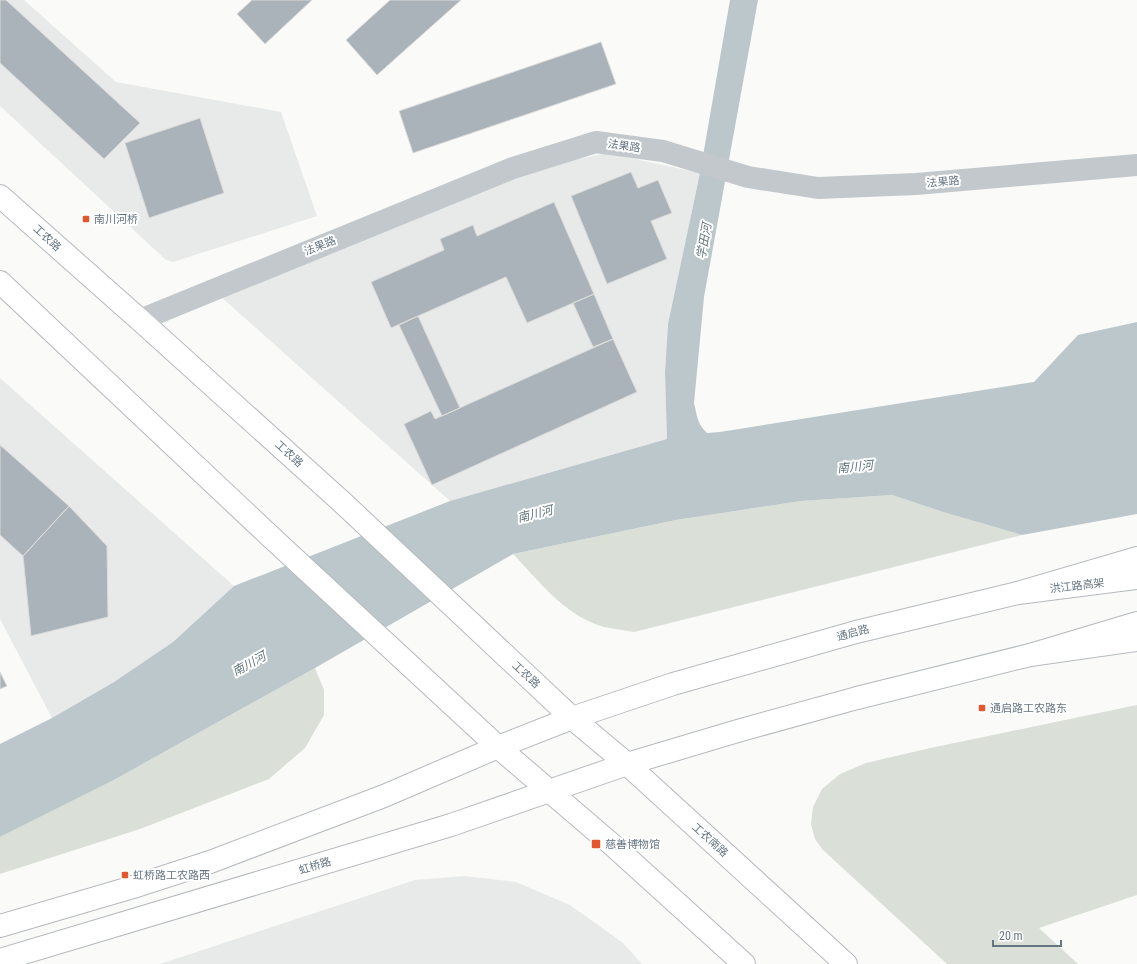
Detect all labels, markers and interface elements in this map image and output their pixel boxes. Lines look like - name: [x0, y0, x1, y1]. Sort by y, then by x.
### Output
- street label: 法果路: [607, 137, 641, 155]
- street label: 法果路: [926, 174, 960, 190]
- place label: 南川河桥: [94, 213, 138, 226]
- marker: 南川河桥: [81, 214, 91, 224]
- water label: 学田河: [694, 220, 714, 260]
- street label: 工农路: [30, 222, 64, 254]
- street label: 法果路: [302, 234, 338, 258]
- street label: 工农路: [272, 438, 306, 470]
- water label: 南川河: [836, 458, 876, 476]
- water label: 南川河: [516, 502, 556, 525]
- street label: 洪江路高架: [1049, 576, 1105, 596]
- street label: 通启路: [835, 622, 871, 644]
- water label: 南川河: [230, 648, 270, 679]
- street label: 工农路: [509, 659, 543, 691]
- place label: 通启路工农路东: [990, 702, 1067, 715]
- marker: 通启路工农路东: [977, 703, 987, 713]
- street label: 工农南路: [689, 820, 731, 860]
- marker: 慈善博物馆: [590, 838, 602, 850]
- place label: 慈善博物馆: [605, 838, 660, 851]
- street label: 虹桥路: [297, 855, 333, 877]
- place label: 虹桥路工农路西: [133, 869, 210, 882]
- marker: 虹桥路工农路西: [120, 870, 130, 880]
- scale bar: [993, 922, 1061, 948]
- text: 20 m: [999, 929, 1023, 943]

